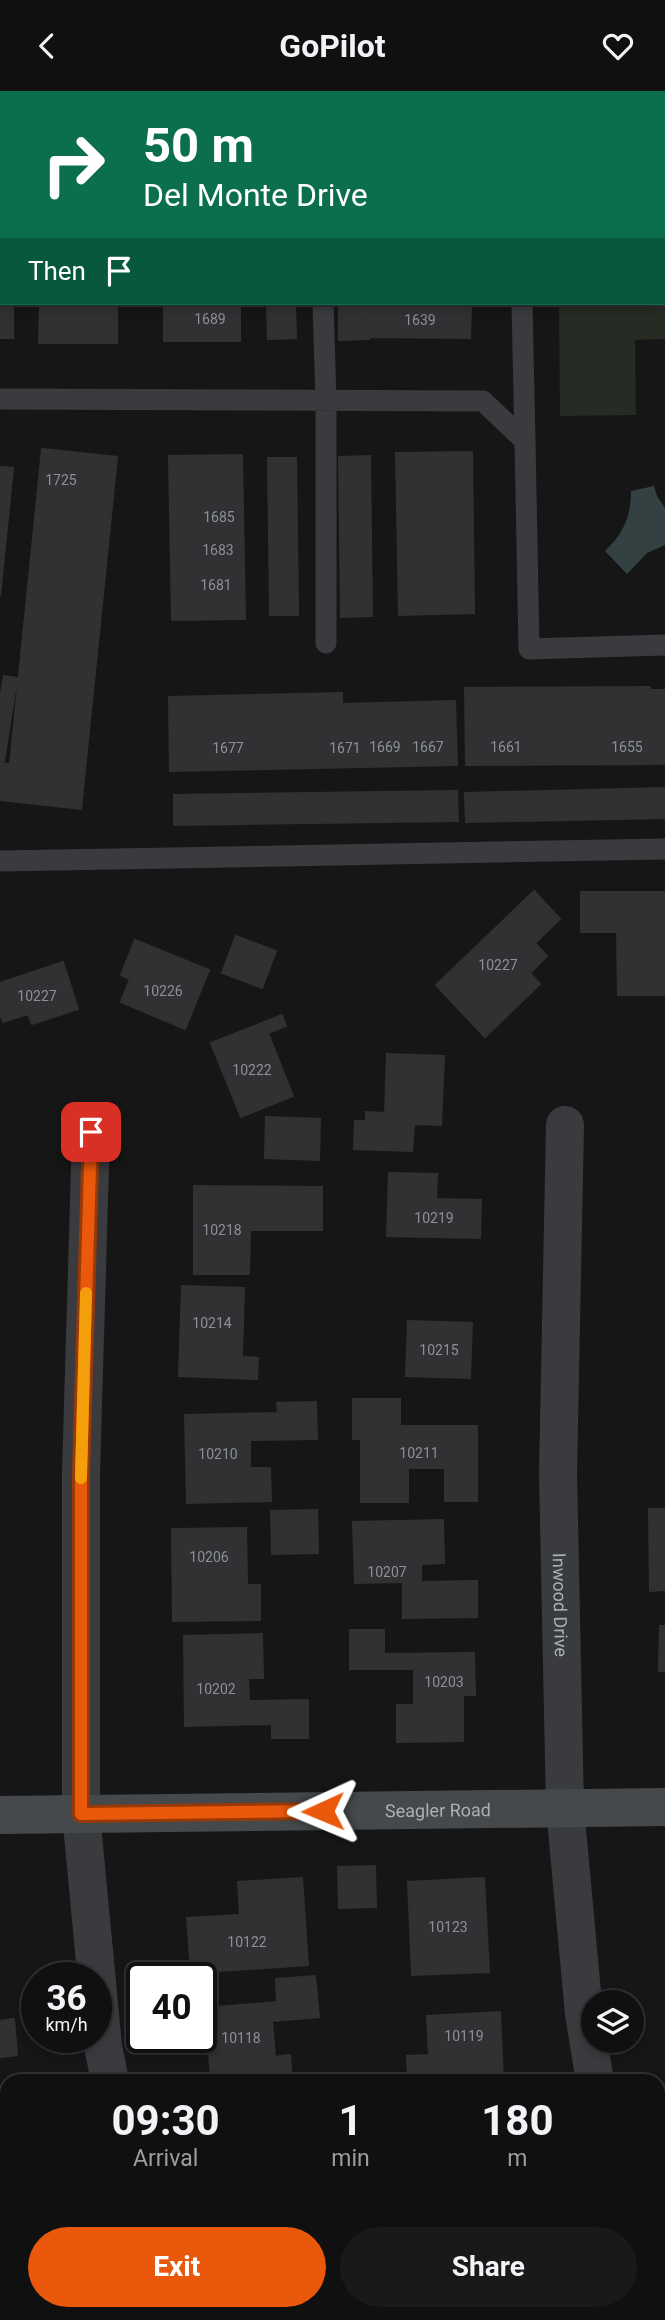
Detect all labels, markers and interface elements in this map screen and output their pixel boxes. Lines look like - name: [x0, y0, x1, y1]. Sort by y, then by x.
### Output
- icon: back: [28, 27, 66, 65]
- text: GoPilot: [279, 27, 386, 65]
- icon: heart: [599, 27, 637, 65]
- text: 50 m: [143, 117, 254, 174]
- icon: right: [28, 119, 119, 210]
- text: Del Monte Drive: [143, 176, 368, 214]
- icon: arrive: [100, 252, 138, 290]
- text: Then: [28, 256, 86, 286]
- house number: 1689: [194, 311, 226, 327]
- house number: 1639: [404, 312, 436, 328]
- house number: 1725: [45, 472, 77, 488]
- house number: 1685: [203, 509, 235, 525]
- house number: 1683: [202, 542, 234, 558]
- house number: 1681: [200, 577, 232, 593]
- house number: 1669: [369, 739, 401, 755]
- house number: 1667: [412, 739, 444, 755]
- house number: 1661: [490, 739, 522, 755]
- house number: 1655: [611, 739, 643, 755]
- house number: 1677: [212, 740, 244, 756]
- house number: 1671: [329, 740, 361, 756]
- house number: 10227: [478, 957, 518, 973]
- house number: 10226: [143, 983, 183, 999]
- house number: 10227: [17, 988, 57, 1004]
- house number: 10222: [232, 1062, 272, 1078]
- pin: [61, 1102, 121, 1162]
- icon: arrive: [72, 1113, 110, 1151]
- house number: 10219: [414, 1210, 454, 1226]
- house number: 10218: [202, 1222, 242, 1238]
- house number: 10214: [192, 1315, 232, 1331]
- house number: 10215: [419, 1342, 459, 1358]
- house number: 10211: [399, 1445, 439, 1461]
- house number: 10210: [198, 1446, 238, 1462]
- house number: 10206: [189, 1549, 229, 1565]
- street label: Inwood Drive: [549, 1553, 572, 1657]
- house number: 10207: [367, 1564, 407, 1580]
- house number: 10203: [424, 1674, 464, 1690]
- house number: 10202: [196, 1681, 236, 1697]
- position arrow: [286, 1774, 360, 1848]
- street label: Seagler Road: [385, 1799, 491, 1821]
- house number: 10123: [428, 1919, 468, 1935]
- house number: 10122: [227, 1934, 267, 1950]
- speed limit sign: 40: [126, 1962, 217, 2053]
- text: 36: [46, 1978, 87, 2019]
- map controls: [581, 1990, 644, 2053]
- button: layers: [581, 1990, 644, 2053]
- text: km/h: [45, 2014, 88, 2035]
- house number: 10119: [444, 2028, 484, 2044]
- house number: 10118: [221, 2030, 261, 2046]
- text: 09:30: [112, 2096, 220, 2145]
- text: 1: [338, 2096, 363, 2145]
- text: 180: [481, 2096, 554, 2145]
- text: Arrival: [133, 2145, 198, 2172]
- text: min: [331, 2145, 370, 2172]
- text: m: [507, 2145, 527, 2172]
- button: Exit: [28, 2227, 326, 2307]
- button: Share: [340, 2227, 637, 2307]

